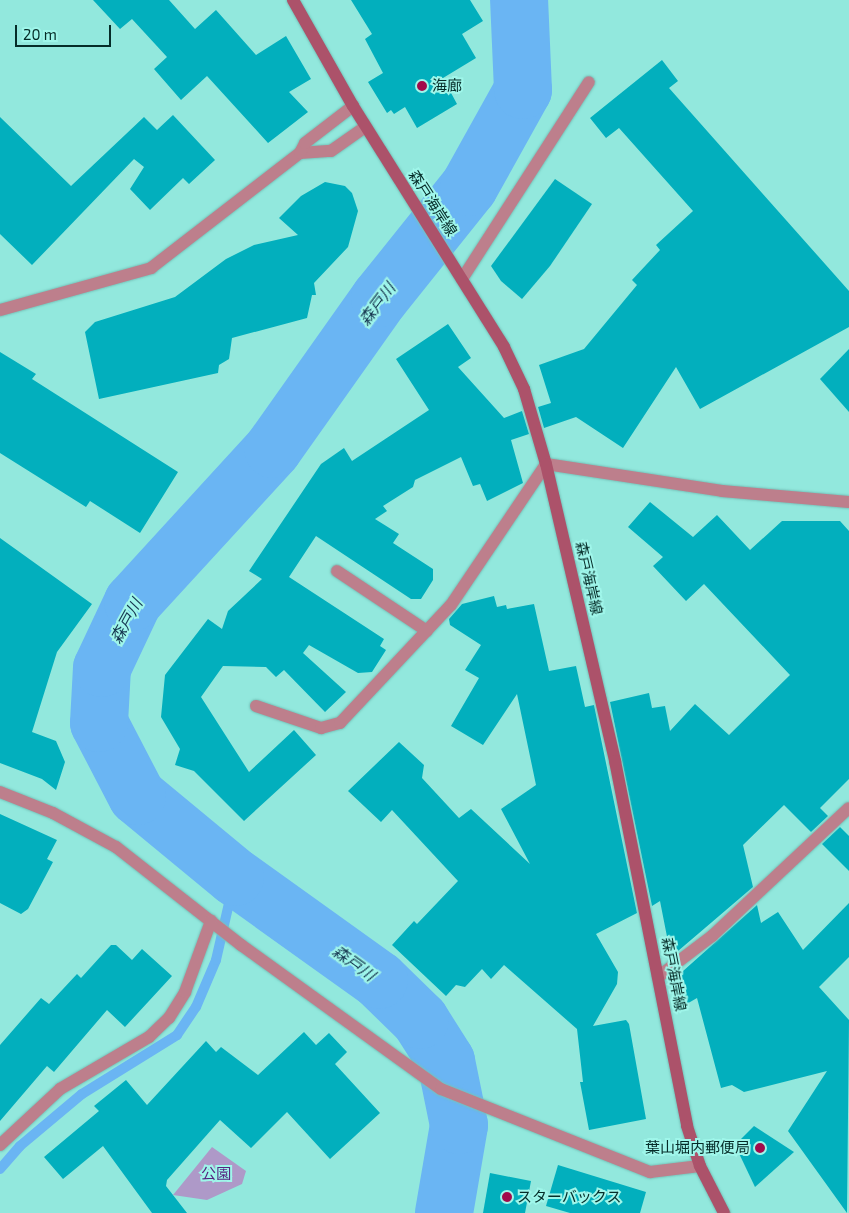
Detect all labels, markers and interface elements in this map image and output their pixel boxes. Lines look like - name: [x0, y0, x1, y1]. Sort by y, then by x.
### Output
- scale bar: [18, 15, 114, 47]
- text: 20 m: [23, 25, 57, 43]
- place label: 海廊: [432, 77, 462, 95]
- marker: 海廊: [416, 80, 428, 92]
- street label: 森戸海岸線: [405, 167, 461, 239]
- water label: 森戸川: [355, 279, 399, 329]
- street label: 森戸海岸線: [572, 539, 606, 617]
- water label: 森戸川: [106, 595, 146, 647]
- street label: 森戸海岸線: [658, 935, 690, 1013]
- water label: 森戸川: [329, 941, 379, 985]
- place label: 葉山堀内郵便局: [645, 1139, 750, 1157]
- marker: 葉山堀内郵便局: [754, 1142, 766, 1154]
- park label: 公園: [201, 1165, 231, 1183]
- place label: スターバックス: [517, 1188, 622, 1206]
- marker: スターバックス: [501, 1191, 513, 1203]

